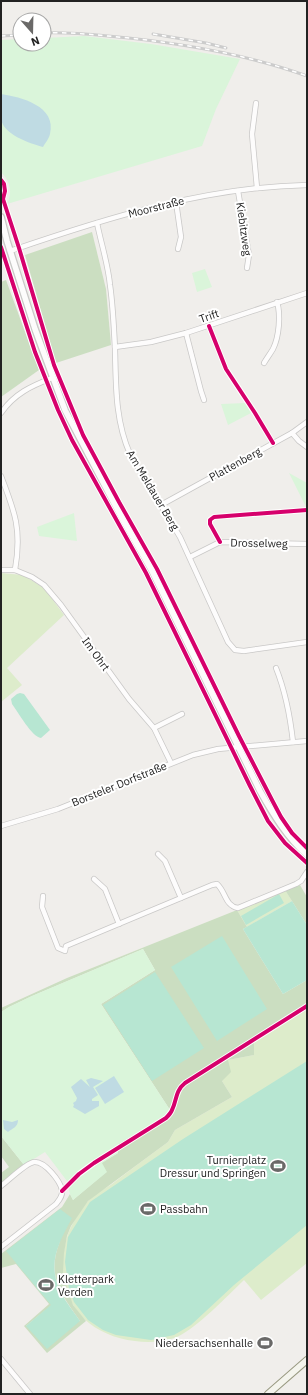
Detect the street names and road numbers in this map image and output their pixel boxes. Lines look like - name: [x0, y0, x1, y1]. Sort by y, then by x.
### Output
- street label: Moorstraße: [126, 193, 186, 221]
- street label: Kiebitzweg: [233, 201, 255, 257]
- street label: Trift: [197, 306, 221, 326]
- street label: Plattenberg: [206, 444, 264, 484]
- street label: Am Meldauer Berg: [124, 447, 183, 533]
- street label: Drosselweg: [230, 536, 288, 551]
- street label: Im Ohrt: [79, 634, 113, 674]
- street label: Borsteler Dorfstraße: [69, 759, 169, 809]

